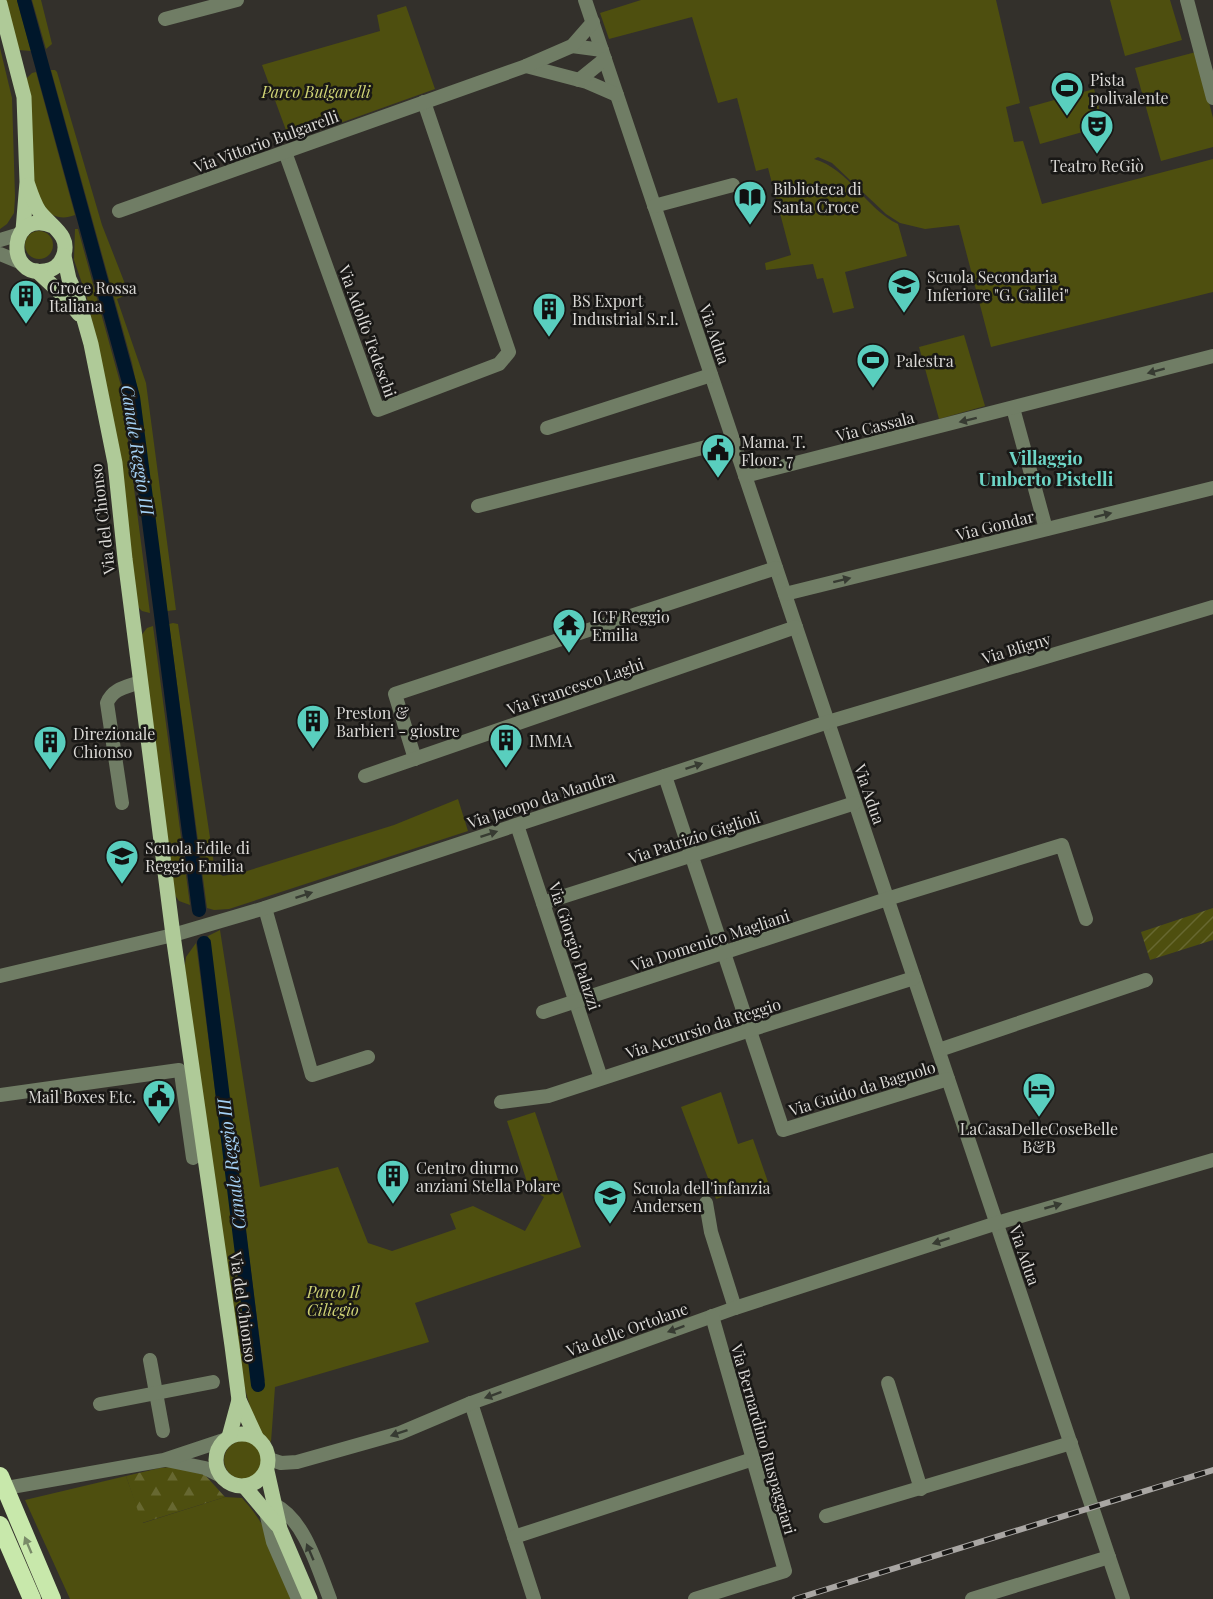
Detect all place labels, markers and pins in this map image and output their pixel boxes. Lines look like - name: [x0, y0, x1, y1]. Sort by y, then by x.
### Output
- place label: Pista polivalente: [1090, 69, 1169, 108]
- sports icon: Pista polivalente: [1049, 70, 1085, 117]
- theatre icon: Teatro ReGiò: [1079, 108, 1115, 155]
- place label: Teatro ReGiò: [1050, 155, 1144, 176]
- place label: Biblioteca di Santa Croce: [773, 178, 862, 217]
- library icon: Biblioteca di Santa Croce: [732, 179, 768, 226]
- place label: Scuola Secondaria Inferiore "G. Galilei": [927, 266, 1069, 305]
- school or university icon: Scuola Secondaria Inferiore "G. Galilei": [886, 267, 922, 314]
- place label: Croce Rossa Italiana: [49, 277, 137, 316]
- building icon: Croce Rossa Italiana: [8, 278, 44, 325]
- place label: BS Export Industrial S.r.l.: [572, 290, 679, 329]
- building icon: BS Export Industrial S.r.l.: [531, 291, 567, 338]
- sports icon: Palestra: [855, 342, 891, 389]
- place label: Palestra: [896, 350, 954, 371]
- place label: Mama. T. Floor. 7: [741, 431, 806, 470]
- public building icon: Mama. T. Floor. 7: [700, 432, 736, 479]
- place label: ICF Reggio Emilia: [592, 606, 670, 645]
- temple icon: ICF Reggio Emilia: [551, 607, 587, 654]
- place label: Preston & Barbieri - giostre: [336, 702, 460, 741]
- building icon: Preston & Barbieri - giostre: [295, 703, 331, 750]
- building icon: IMMA: [488, 722, 524, 769]
- place label: Direzionale Chionso: [73, 723, 155, 762]
- building icon: Direzionale Chionso: [32, 724, 68, 771]
- place label: IMMA: [529, 730, 573, 751]
- place label: Scuola Edile di Reggio Emilia: [145, 837, 250, 876]
- school or university icon: Scuola Edile di Reggio Emilia: [104, 838, 140, 885]
- hotel icon: LaCasaDelleCoseBelle B&B: [1021, 1071, 1057, 1118]
- public building icon: Mail Boxes Etc.: [141, 1078, 177, 1125]
- place label: Mail Boxes Etc.: [28, 1086, 136, 1107]
- place label: LaCasaDelleCoseBelle B&B: [960, 1118, 1118, 1157]
- place label: Centro diurno anziani Stella Polare: [416, 1157, 561, 1196]
- building icon: Centro diurno anziani Stella Polare: [375, 1158, 411, 1205]
- place label: Scuola dell'infanzia Andersen: [632, 1177, 771, 1216]
- school or university icon: Scuola dell'infanzia Andersen: [592, 1178, 628, 1225]

